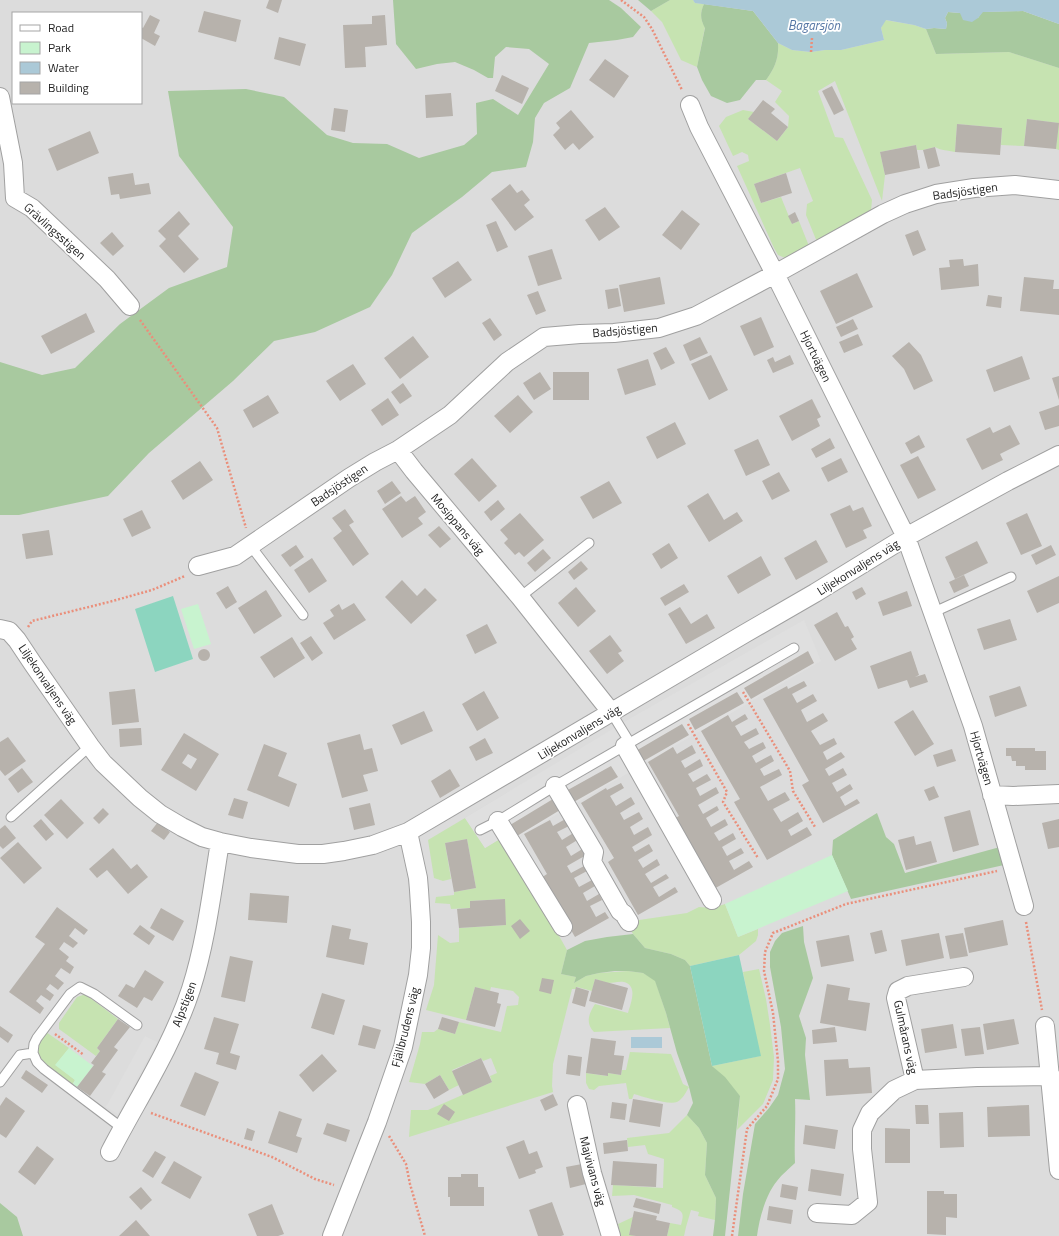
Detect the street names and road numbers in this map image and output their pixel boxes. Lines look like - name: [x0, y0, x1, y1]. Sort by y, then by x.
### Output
- street label: Badsjöstigen: [931, 177, 999, 205]
- street label: Grävlingsstigen: [20, 198, 90, 264]
- street label: Badsjöstigen: [592, 318, 658, 342]
- street label: Hjortvägen: [795, 327, 837, 385]
- street label: Badsjöstigen: [307, 459, 371, 511]
- street label: Mosippans väg: [426, 489, 490, 559]
- street label: Liljekonvaljens väg: [813, 534, 903, 600]
- street label: Liljekonvaljens väg: [14, 640, 82, 728]
- street label: Liljekonvaljens väg: [534, 700, 624, 764]
- street label: Hjortvägen: [965, 729, 999, 787]
- street label: Alpstigen: [167, 978, 201, 1030]
- street label: Fjällbrudens väg: [386, 985, 424, 1069]
- street label: Gulmårans väg: [889, 998, 923, 1076]
- street label: Majvivans väg: [575, 1134, 611, 1208]

